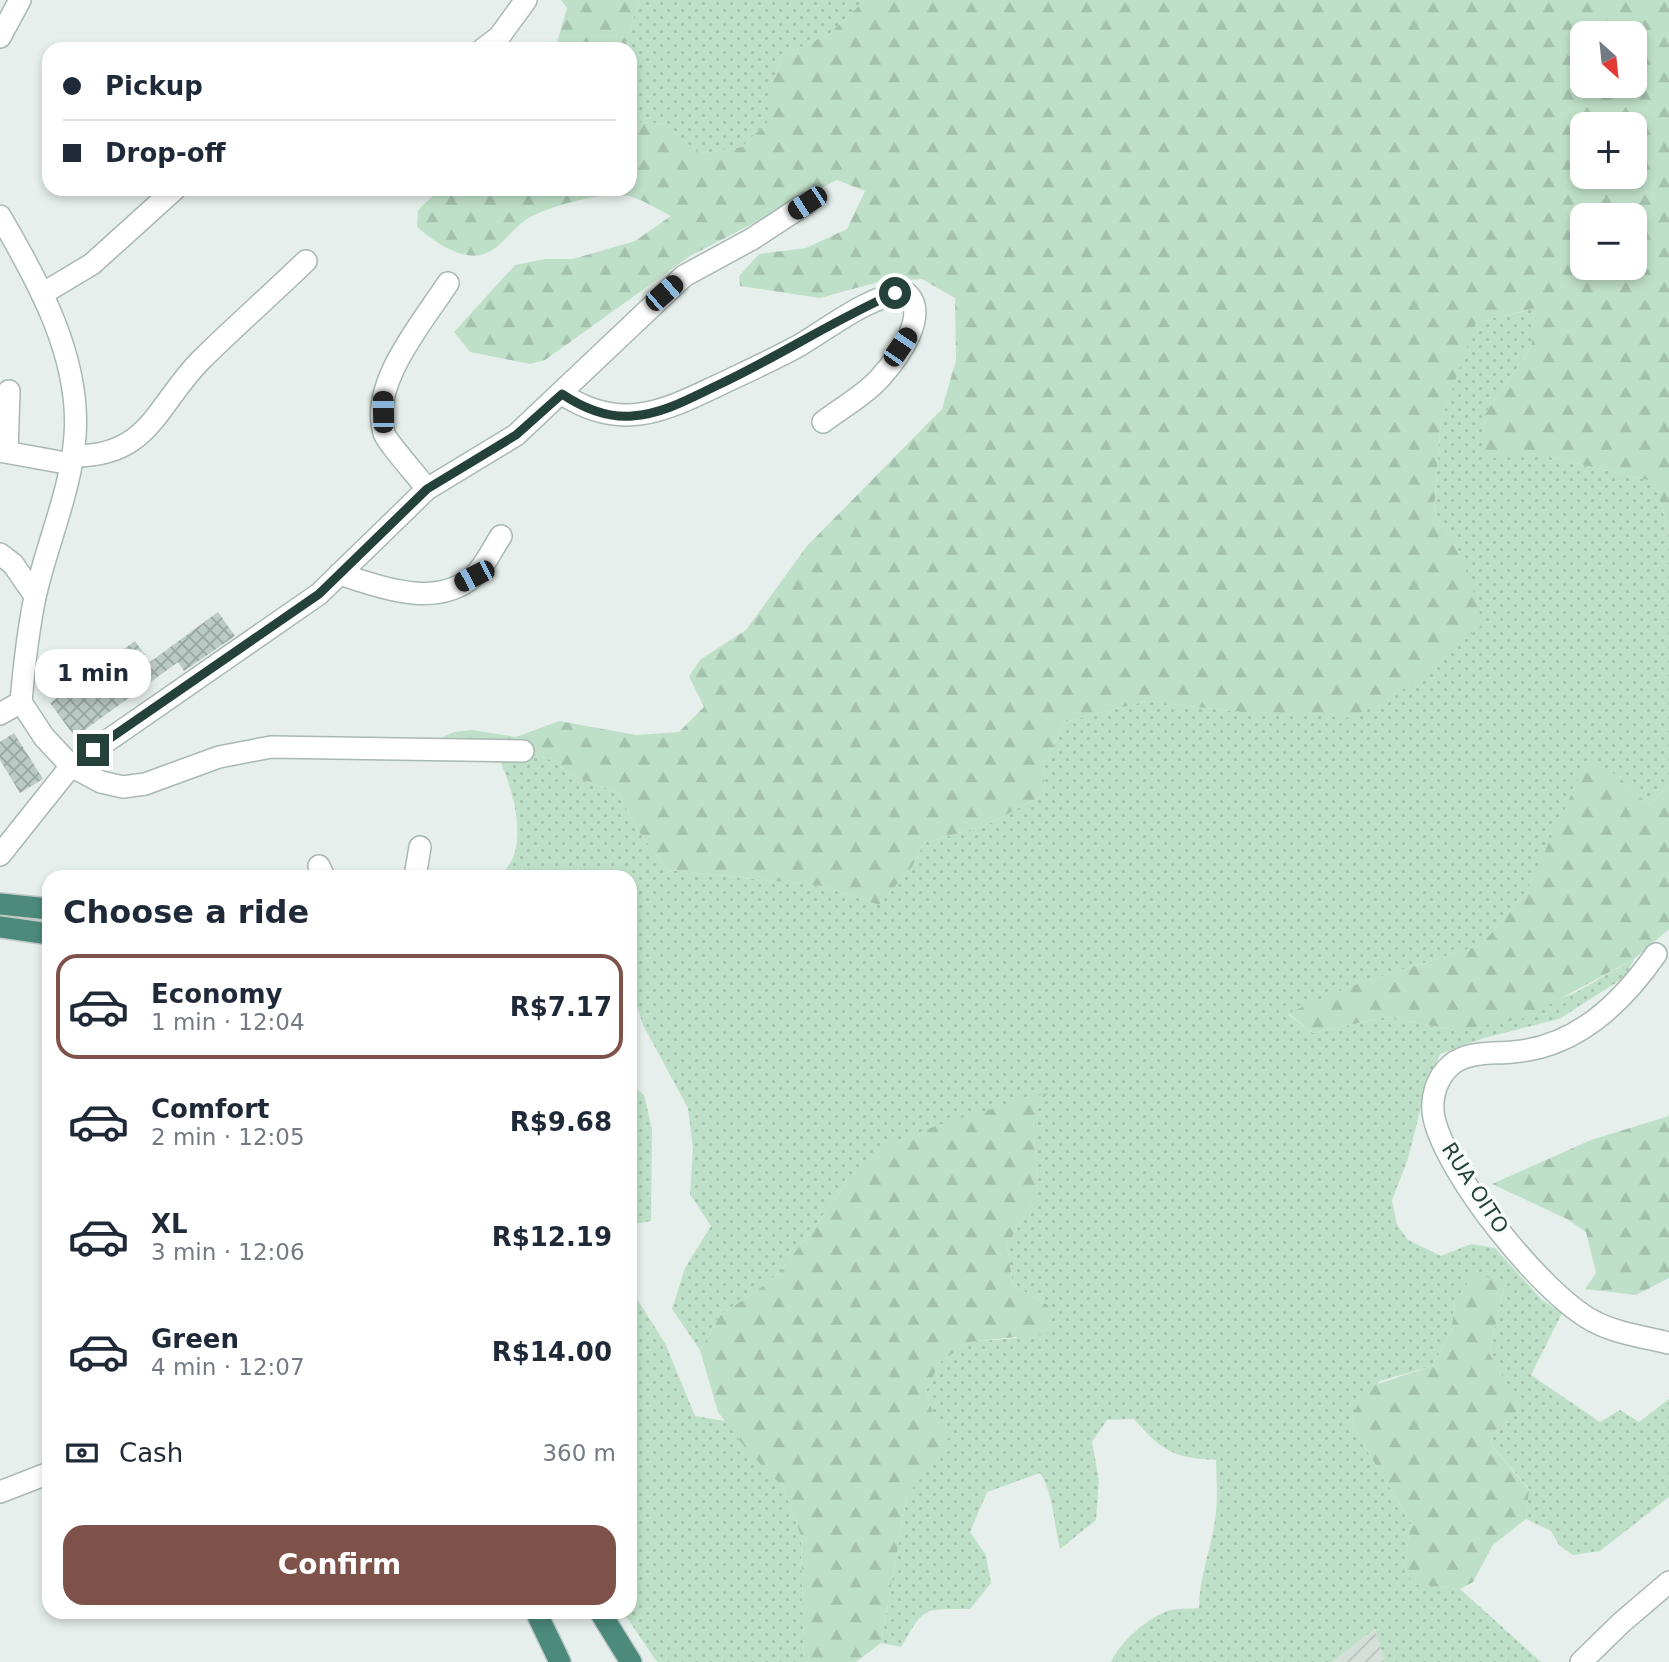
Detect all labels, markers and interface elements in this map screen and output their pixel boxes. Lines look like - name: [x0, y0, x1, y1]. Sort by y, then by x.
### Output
- north arrow: [1570, 21, 1647, 98]
- map controls: [1570, 21, 1647, 280]
- text: Pickup: [105, 71, 203, 101]
- button: +: [1570, 112, 1647, 189]
- text: Drop-off: [105, 138, 226, 168]
- car: [784, 183, 831, 223]
- button: −: [1570, 203, 1647, 280]
- car: [642, 271, 687, 315]
- route start: [879, 277, 911, 309]
- car: [880, 324, 921, 370]
- car: [373, 391, 394, 433]
- car: [451, 557, 498, 595]
- callout: 1 min: [35, 648, 151, 698]
- text: 1 min: [57, 660, 129, 686]
- route end: [77, 734, 109, 766]
- text: Choose a ride: [63, 893, 309, 931]
- icon: car: [67, 975, 130, 1038]
- text: Economy: [151, 979, 282, 1009]
- text: R$7.17: [510, 992, 612, 1022]
- text: 1 min · 12:04: [151, 1009, 305, 1035]
- icon: car: [67, 1090, 130, 1153]
- text: Comfort: [151, 1094, 269, 1124]
- text: R$9.68: [510, 1107, 612, 1137]
- text: 2 min · 12:05: [151, 1124, 305, 1150]
- street label: RUA OITO: [1437, 1138, 1513, 1238]
- icon: car: [67, 1205, 130, 1268]
- text: XL: [151, 1209, 188, 1239]
- text: R$12.19: [492, 1222, 612, 1252]
- text: 3 min · 12:06: [151, 1239, 305, 1265]
- icon: car: [67, 1320, 130, 1383]
- text: Green: [151, 1324, 239, 1354]
- text: R$14.00: [492, 1337, 612, 1367]
- text: 4 min · 12:07: [151, 1354, 305, 1380]
- icon: cash: [63, 1434, 101, 1472]
- text: Cash: [119, 1438, 183, 1468]
- text: 360 m: [542, 1440, 616, 1466]
- button: Confirm: [63, 1525, 616, 1605]

